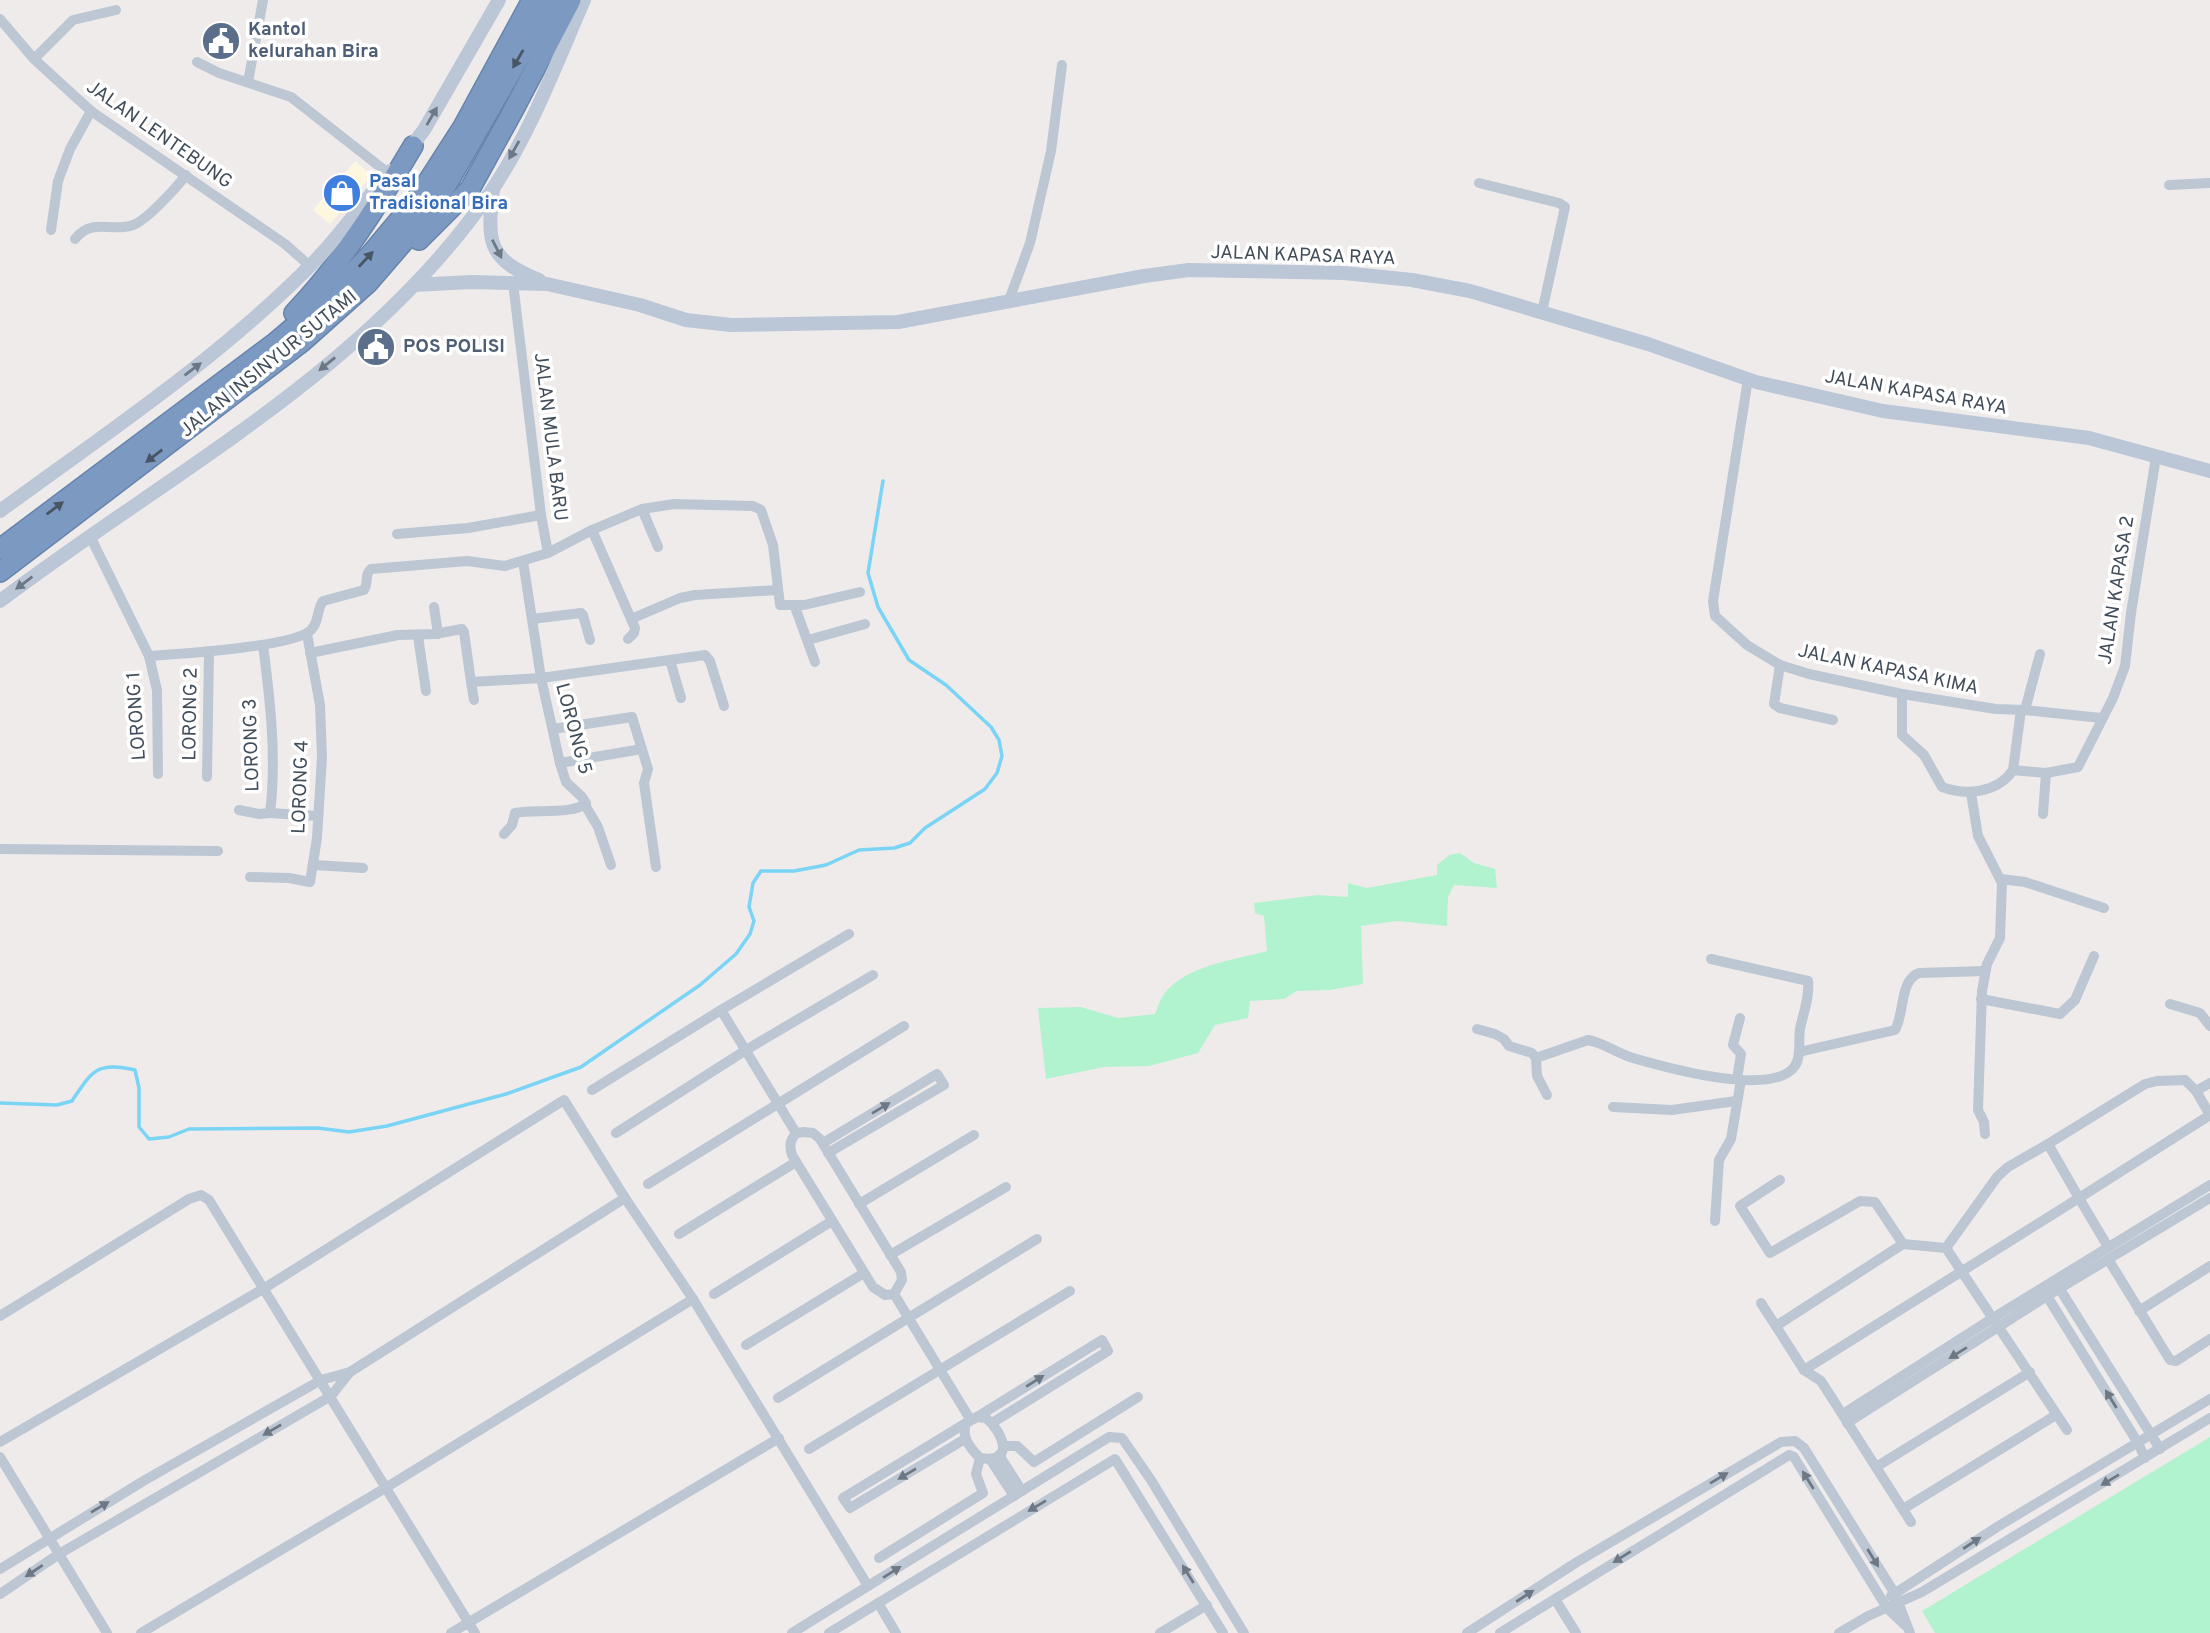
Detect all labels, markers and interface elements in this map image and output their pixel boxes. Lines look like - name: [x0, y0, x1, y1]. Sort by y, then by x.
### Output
- place label: Kantol kelurahan Bira: [248, 18, 379, 64]
- public building icon: Kantol kelurahan Bira: [200, 20, 242, 62]
- one-way arrow: [512, 50, 524, 69]
- street label: JALAN LENTEBUNG: [81, 76, 237, 194]
- one-way arrow: [426, 106, 438, 126]
- one-way arrow: [508, 141, 520, 160]
- place label: Pasal Tradisional Bira: [369, 170, 508, 216]
- shop icon: Pasal Tradisional Bira: [321, 172, 363, 214]
- one-way arrow: [491, 239, 503, 259]
- street label: JALAN KAPASA RAYA: [1210, 241, 1396, 271]
- one-way arrow: [357, 251, 373, 268]
- street label: JALAN INSINYUR SUTAMI: [176, 285, 362, 443]
- public building icon: POS POLISI: [355, 326, 397, 368]
- place label: POS POLISI: [403, 335, 505, 359]
- street label: JALAN MULA BARU: [528, 351, 572, 523]
- one-way arrow: [319, 356, 336, 371]
- one-way arrow: [184, 362, 202, 377]
- street label: JALAN KAPASA RAYA: [1823, 365, 2009, 421]
- one-way arrow: [145, 449, 163, 464]
- one-way arrow: [46, 501, 64, 515]
- street label: JALAN KAPASA 2: [2093, 514, 2141, 666]
- one-way arrow: [15, 576, 33, 590]
- street label: JALAN KAPASA KIMA: [1795, 639, 1981, 701]
- street label: LORONG 2: [178, 667, 204, 761]
- street label: LORONG 1: [122, 671, 152, 761]
- street label: LORONG 5: [549, 681, 597, 777]
- street label: LORONG 3: [238, 698, 266, 792]
- street label: LORONG 4: [287, 740, 315, 834]
- one-way arrow: [871, 1101, 890, 1114]
- one-way arrow: [1948, 1347, 1967, 1360]
- one-way arrow: [1026, 1375, 1045, 1388]
- one-way arrow: [2105, 1390, 2118, 1409]
- one-way arrow: [263, 1424, 282, 1437]
- one-way arrow: [897, 1467, 916, 1480]
- one-way arrow: [1801, 1470, 1814, 1489]
- one-way arrow: [1710, 1472, 1729, 1484]
- one-way arrow: [2100, 1473, 2119, 1486]
- one-way arrow: [1028, 1499, 1047, 1512]
- one-way arrow: [90, 1501, 109, 1514]
- one-way arrow: [1962, 1537, 1982, 1550]
- one-way arrow: [1866, 1549, 1879, 1568]
- one-way arrow: [1613, 1551, 1632, 1564]
- one-way arrow: [25, 1564, 44, 1577]
- one-way arrow: [882, 1565, 901, 1578]
- one-way arrow: [1181, 1565, 1194, 1584]
- one-way arrow: [1515, 1590, 1534, 1603]

